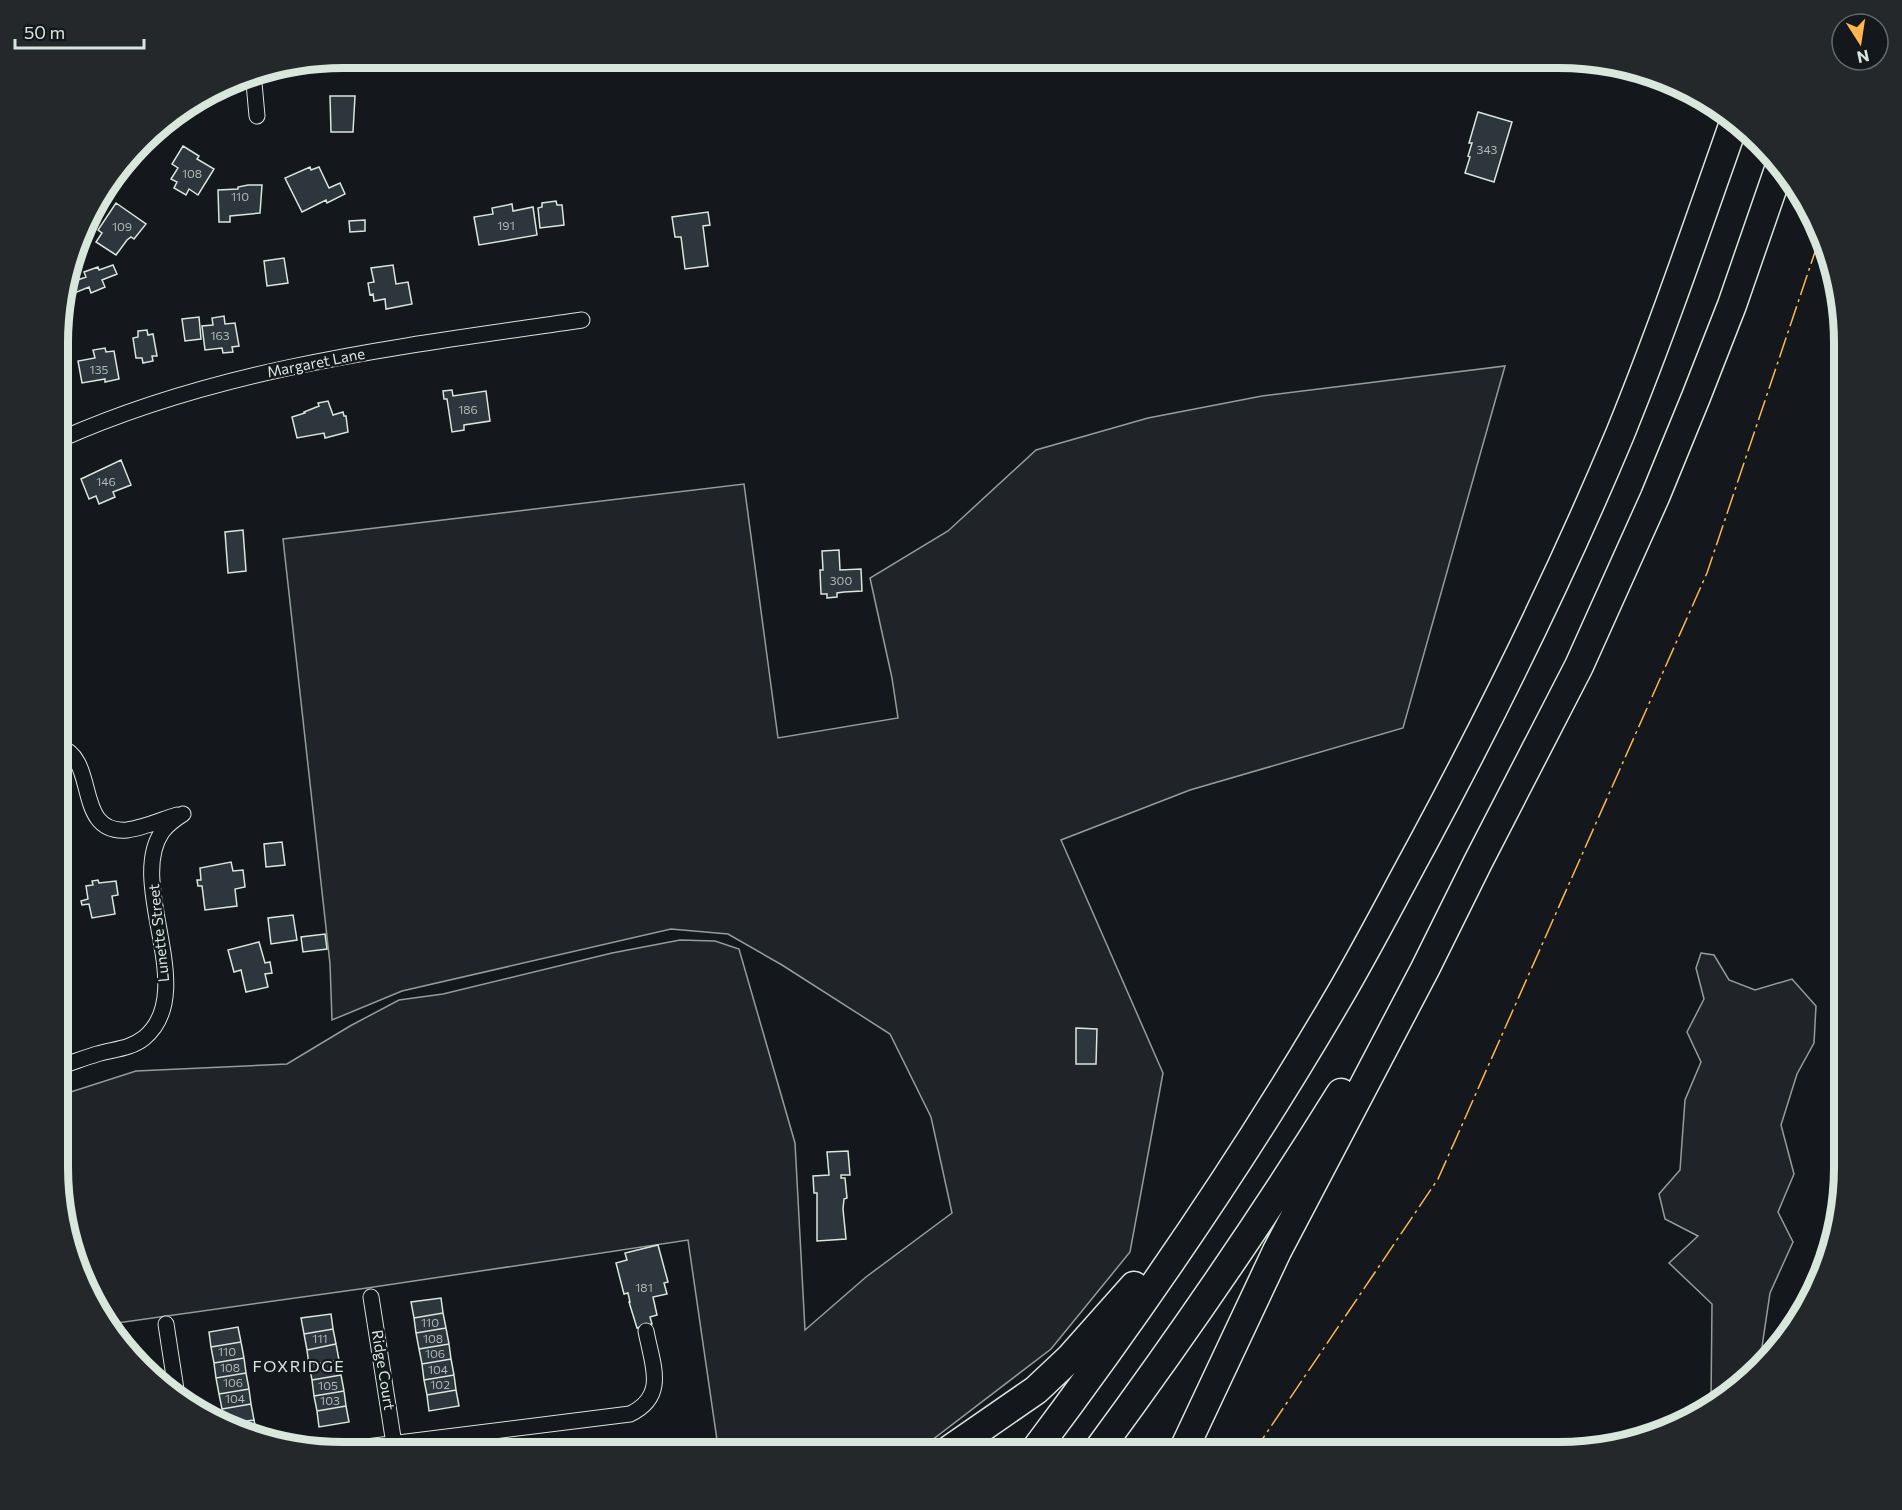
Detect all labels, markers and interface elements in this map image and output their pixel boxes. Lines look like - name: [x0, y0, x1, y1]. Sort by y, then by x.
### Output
- scale bar: [15, 12, 144, 50]
- north arrow: [1830, 12, 1890, 72]
- text: 50 m: [24, 21, 65, 43]
- text: N: [1855, 47, 1871, 68]
- house number: 343: [1477, 142, 1498, 156]
- house number: 108: [182, 166, 202, 180]
- house number: 110: [231, 189, 249, 203]
- house number: 191: [497, 218, 515, 232]
- house number: 109: [112, 219, 132, 233]
- house number: 163: [210, 328, 230, 342]
- street label: Margaret Lane: [265, 344, 366, 380]
- house number: 135: [90, 362, 109, 376]
- house number: 186: [458, 402, 478, 416]
- house number: 146: [96, 474, 116, 488]
- house number: 300: [830, 573, 852, 587]
- street label: Lunette Street: [144, 883, 172, 983]
- house number: 181: [635, 1280, 653, 1294]
- house number: 110: [421, 1315, 439, 1329]
- street label: Ridge Court: [369, 1328, 399, 1411]
- house number: 111: [312, 1331, 328, 1345]
- house number: 108: [423, 1331, 443, 1345]
- house number: 110: [218, 1344, 236, 1358]
- house number: 106: [425, 1346, 445, 1360]
- district label: FOXRIDGE: [253, 1356, 345, 1375]
- house number: 108: [220, 1360, 240, 1374]
- house number: 104: [428, 1362, 448, 1376]
- house number: 106: [223, 1375, 243, 1389]
- house number: 102: [430, 1377, 450, 1391]
- house number: 105: [318, 1378, 338, 1392]
- house number: 104: [225, 1391, 245, 1405]
- house number: 103: [320, 1393, 340, 1407]

